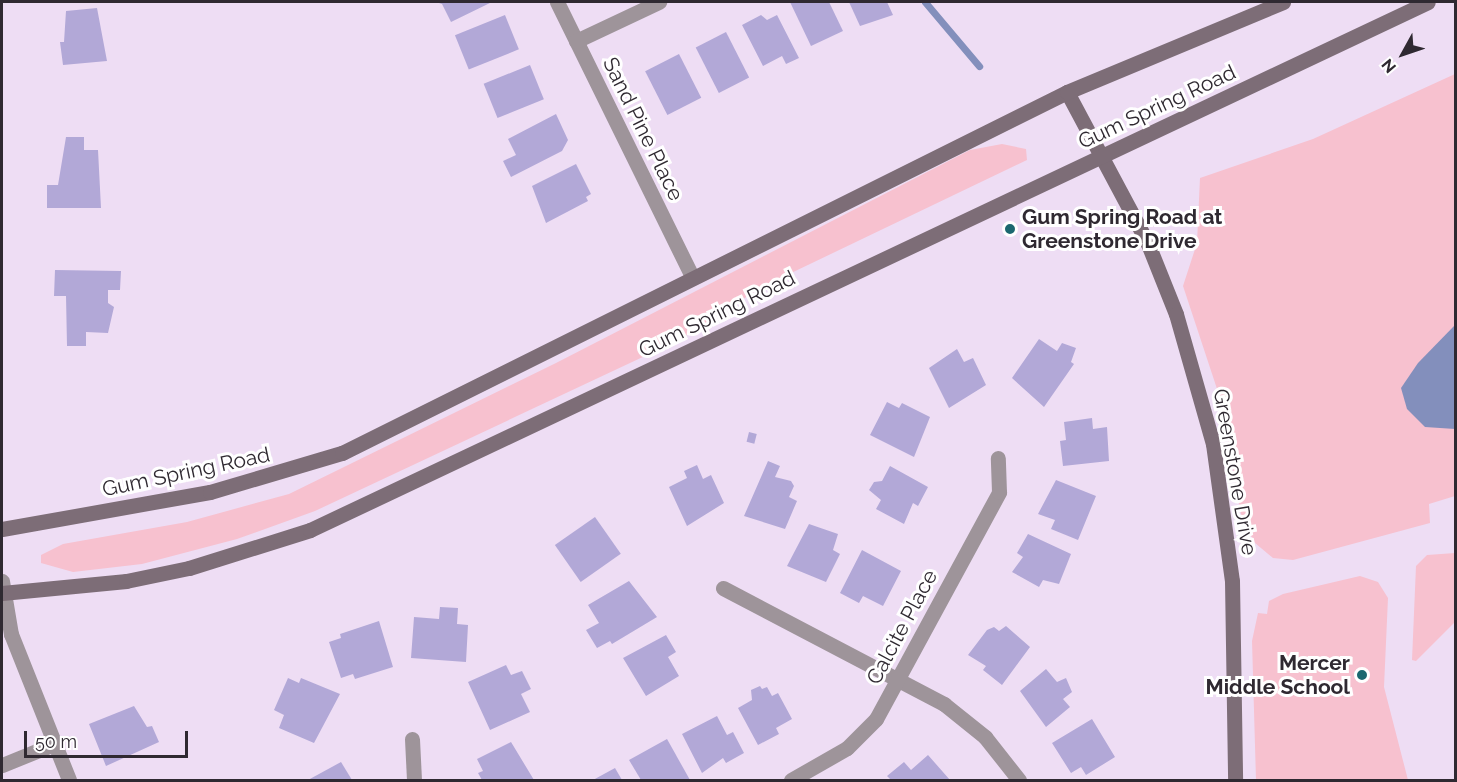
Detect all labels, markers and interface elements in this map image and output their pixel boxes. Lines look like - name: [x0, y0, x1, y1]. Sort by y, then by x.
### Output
- north arrow: [1373, 24, 1433, 84]
- street label: Sand Pine Place: [597, 53, 689, 205]
- text: N: [1378, 55, 1400, 77]
- street label: Gum Spring Road: [1074, 59, 1240, 155]
- place label: Gum Spring Road at Greenstone Drive: [1022, 204, 1222, 254]
- marker: Gum Spring Road at Greenstone Drive: [1003, 222, 1017, 236]
- street label: Gum Spring Road: [635, 265, 799, 363]
- street label: Greenstone Drive: [1208, 387, 1262, 557]
- street label: Gum Spring Road: [100, 442, 272, 502]
- street label: Calcite Place: [861, 565, 943, 689]
- place label: Mercer Middle School: [1206, 650, 1350, 700]
- marker: Mercer Middle School: [1355, 668, 1369, 682]
- scale bar: [27, 719, 190, 757]
- text: 50 m: [35, 731, 77, 752]

